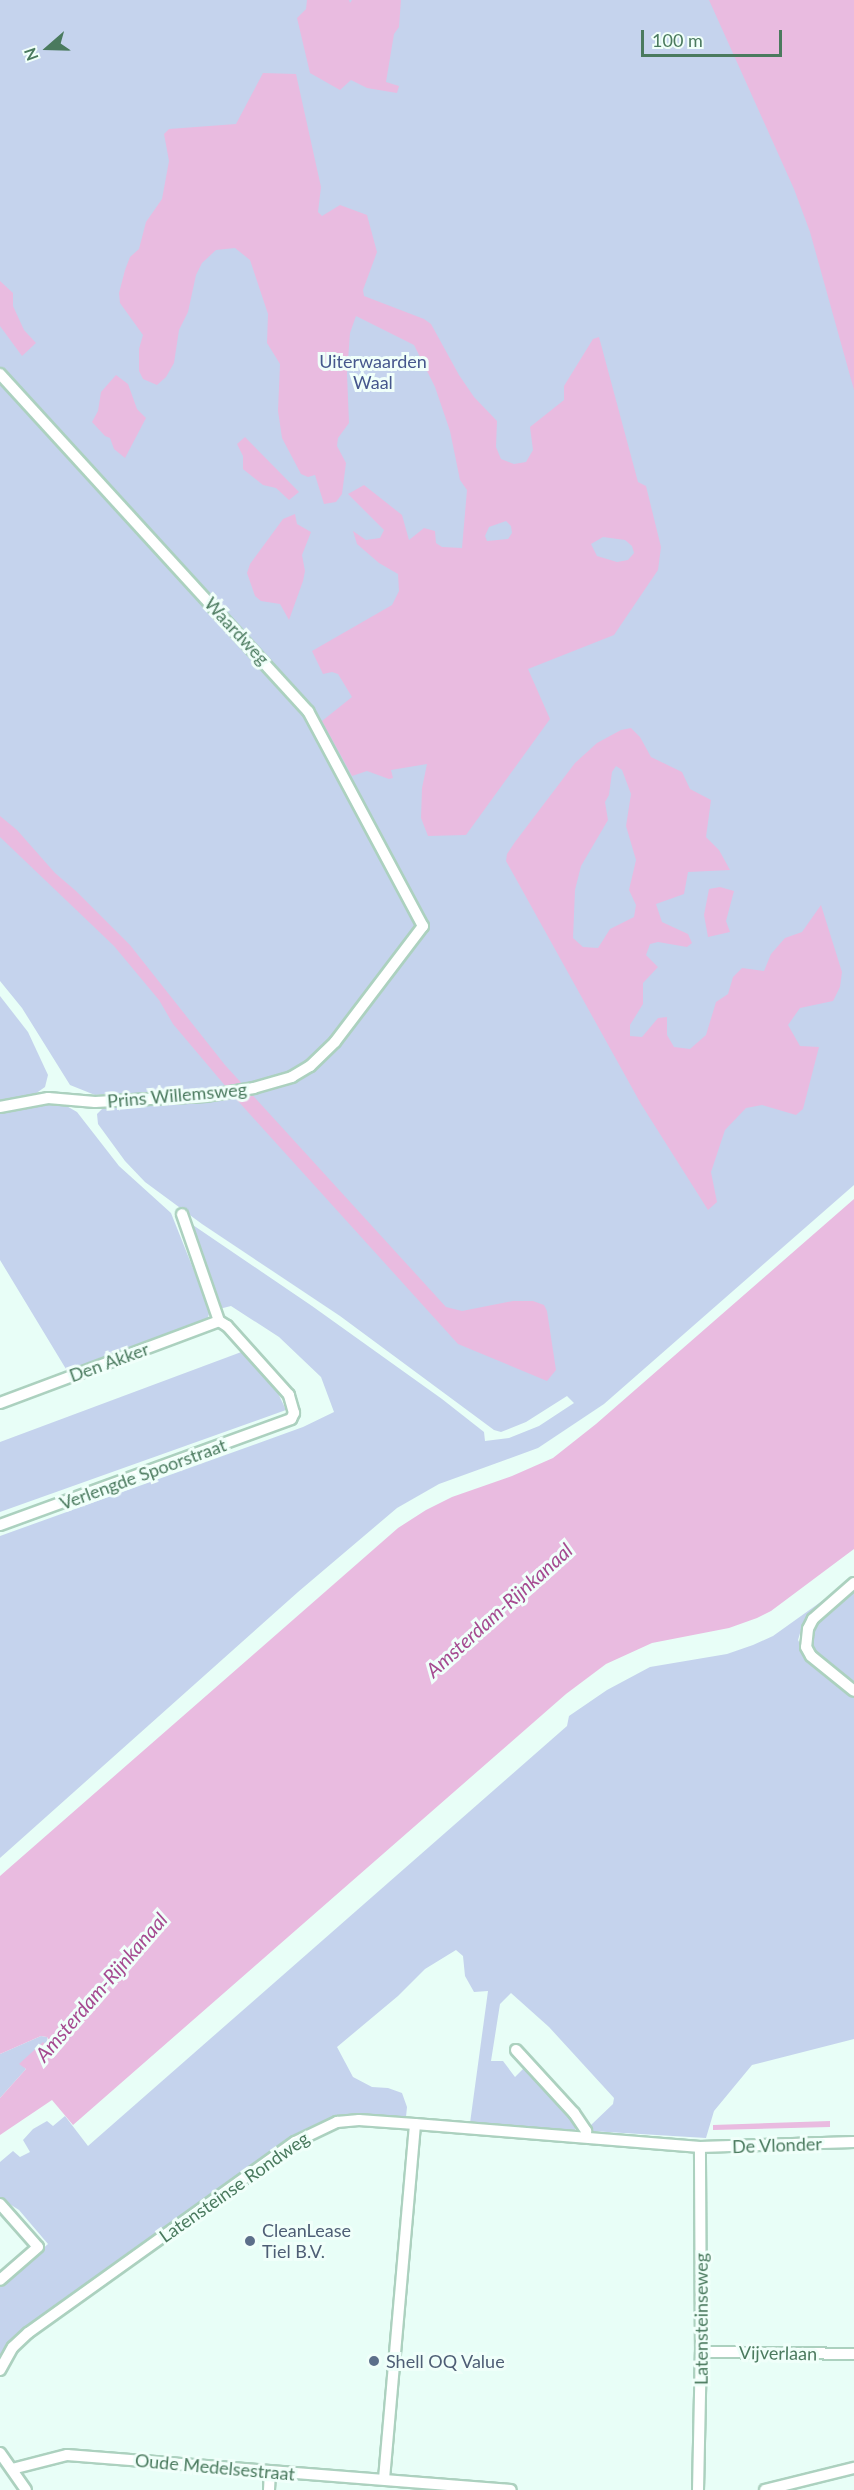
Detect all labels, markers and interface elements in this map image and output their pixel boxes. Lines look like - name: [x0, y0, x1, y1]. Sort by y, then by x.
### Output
- north arrow: [18, 18, 78, 78]
- scale bar: [644, 18, 785, 56]
- text: 100 m: [652, 29, 703, 51]
- text: N: [20, 45, 42, 63]
- park label: Uiterwaarden Waal: [319, 351, 427, 394]
- street label: Waardweg: [200, 593, 274, 669]
- street label: Prins Willemsweg: [106, 1078, 248, 1112]
- street label: Den Akker: [66, 1338, 152, 1386]
- street label: Verlengde Spoorstraat: [57, 1434, 229, 1514]
- water label: Amsterdam-Rijnkanaal: [421, 1538, 577, 1682]
- water label: Amsterdam-Rijnkanaal: [30, 1908, 172, 2066]
- street label: Latensteinse Rondweg: [155, 2127, 313, 2247]
- street label: De Vlonder: [731, 2133, 823, 2157]
- place label: CleanLease Tiel B.V.: [262, 2220, 351, 2262]
- marker: CleanLease Tiel B.V.: [243, 2234, 257, 2248]
- street label: Latensteinseweg: [690, 2253, 712, 2385]
- street label: Vijverlaan: [739, 2342, 817, 2364]
- place label: Shell OQ Value: [386, 2350, 505, 2372]
- marker: Shell OQ Value: [367, 2354, 381, 2368]
- street label: Oude Medelsestraat: [134, 2449, 296, 2485]

